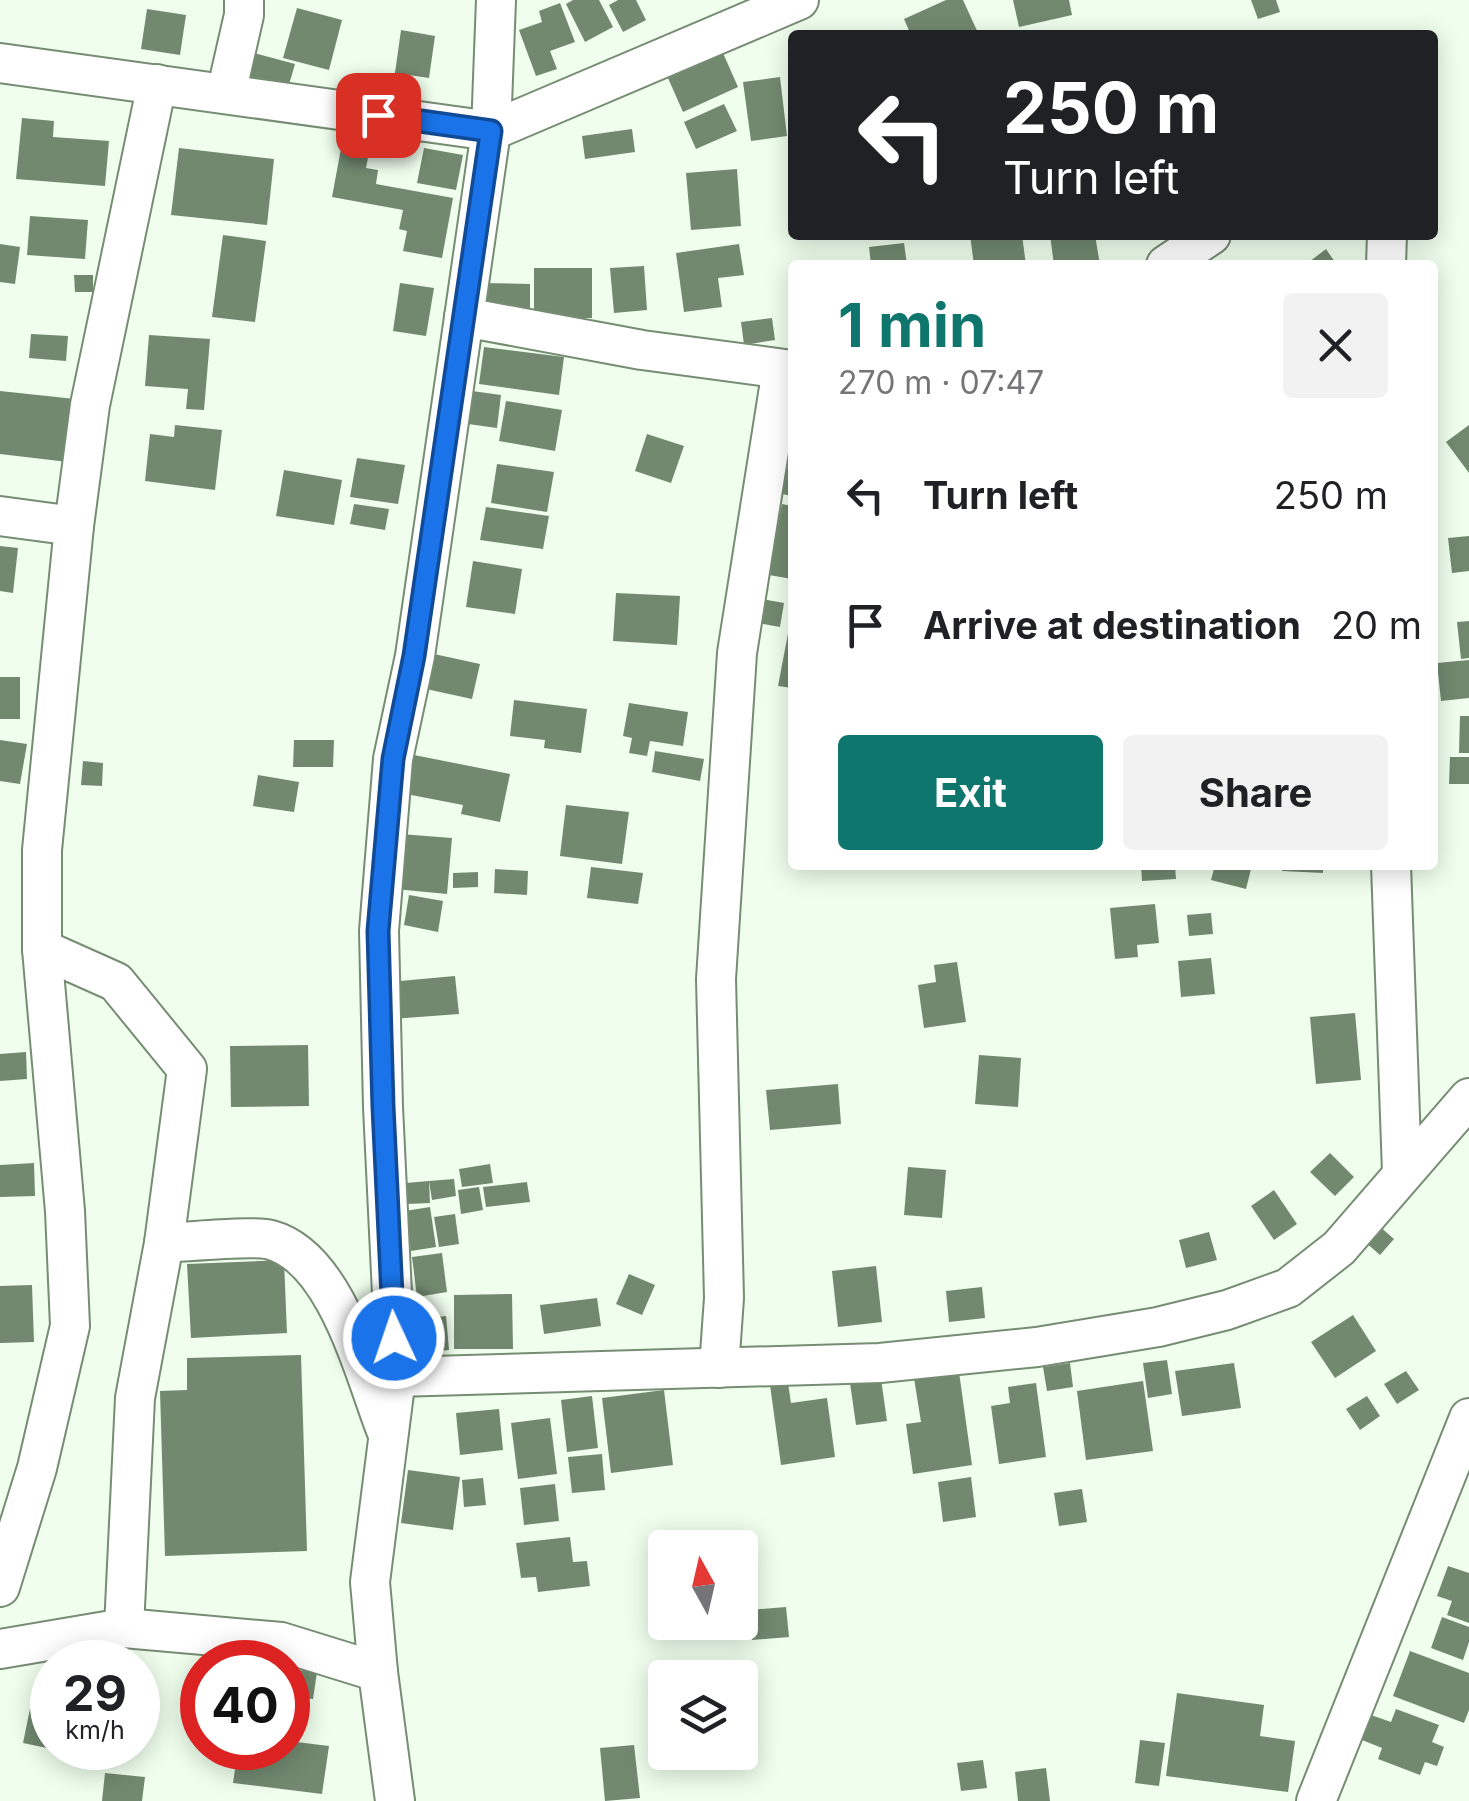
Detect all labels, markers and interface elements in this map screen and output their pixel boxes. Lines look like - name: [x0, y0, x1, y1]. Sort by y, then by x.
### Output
- text: 250 m: [1003, 65, 1220, 150]
- icon: left: [838, 70, 968, 200]
- pin: [336, 73, 421, 158]
- icon: arrive: [351, 88, 406, 143]
- text: Turn left: [1003, 150, 1179, 205]
- text: 1 min: [838, 289, 986, 361]
- button: close: [1283, 293, 1388, 398]
- text: 270 m · 07:47: [838, 363, 1044, 402]
- icon: left: [838, 468, 893, 523]
- text: Turn left: [923, 472, 1078, 518]
- text: 250 m: [1274, 472, 1388, 518]
- icon: arrive: [838, 598, 893, 653]
- text: Arrive at destination: [923, 602, 1301, 648]
- text: 20 m: [1331, 602, 1422, 648]
- button: Exit: [838, 735, 1103, 850]
- button: Share: [1123, 735, 1388, 850]
- position arrow: [342, 1286, 446, 1390]
- north arrow: [648, 1530, 758, 1640]
- map controls: [648, 1530, 758, 1770]
- speed limit sign: 40: [180, 1640, 310, 1770]
- button: layers: [648, 1660, 758, 1770]
- text: 29: [63, 1663, 127, 1723]
- text: km/h: [65, 1715, 125, 1745]

